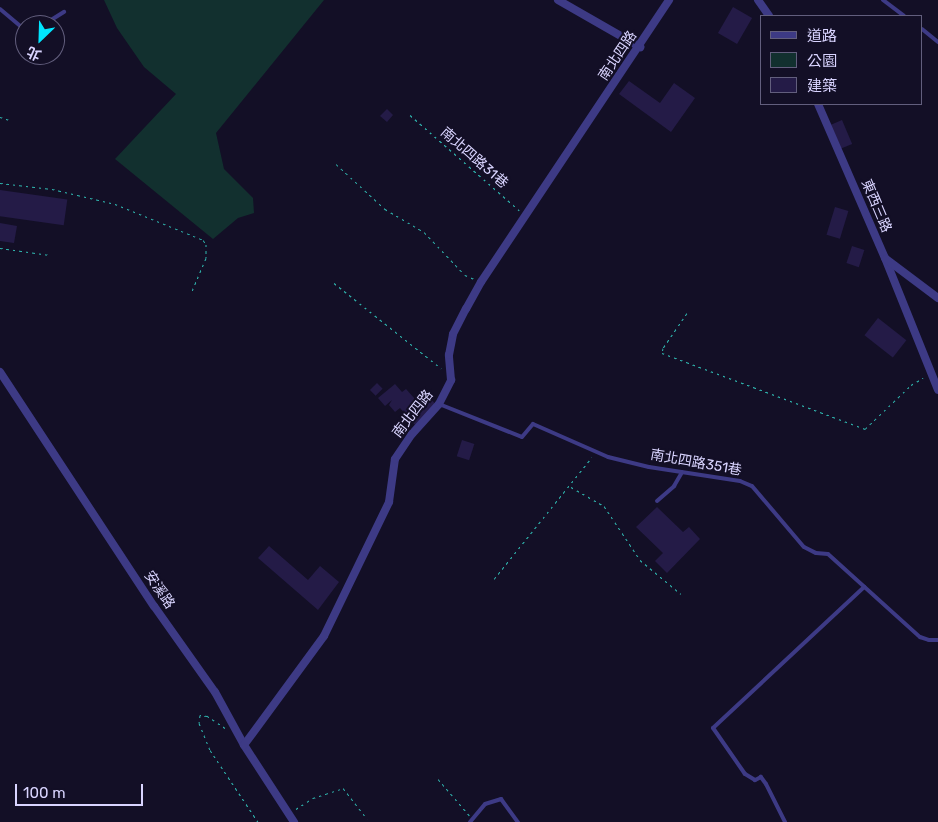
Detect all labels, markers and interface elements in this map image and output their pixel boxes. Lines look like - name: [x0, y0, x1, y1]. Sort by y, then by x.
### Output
- north arrow: [15, 15, 65, 65]
- legend: [760, 15, 923, 105]
- text: 道路: [807, 27, 837, 45]
- street label: 南北四路: [595, 28, 641, 84]
- text: 北: [24, 43, 44, 64]
- text: 公園: [807, 52, 837, 70]
- text: 建築: [807, 77, 837, 95]
- street label: 南北四路31巷: [437, 124, 511, 192]
- street label: 東西三路: [857, 177, 895, 235]
- street label: 南北四路: [389, 387, 437, 441]
- street label: 南北四路351巷: [649, 447, 743, 479]
- street label: 安溪路: [140, 568, 178, 612]
- scale bar: [18, 774, 145, 806]
- text: 100 m: [23, 784, 65, 802]

